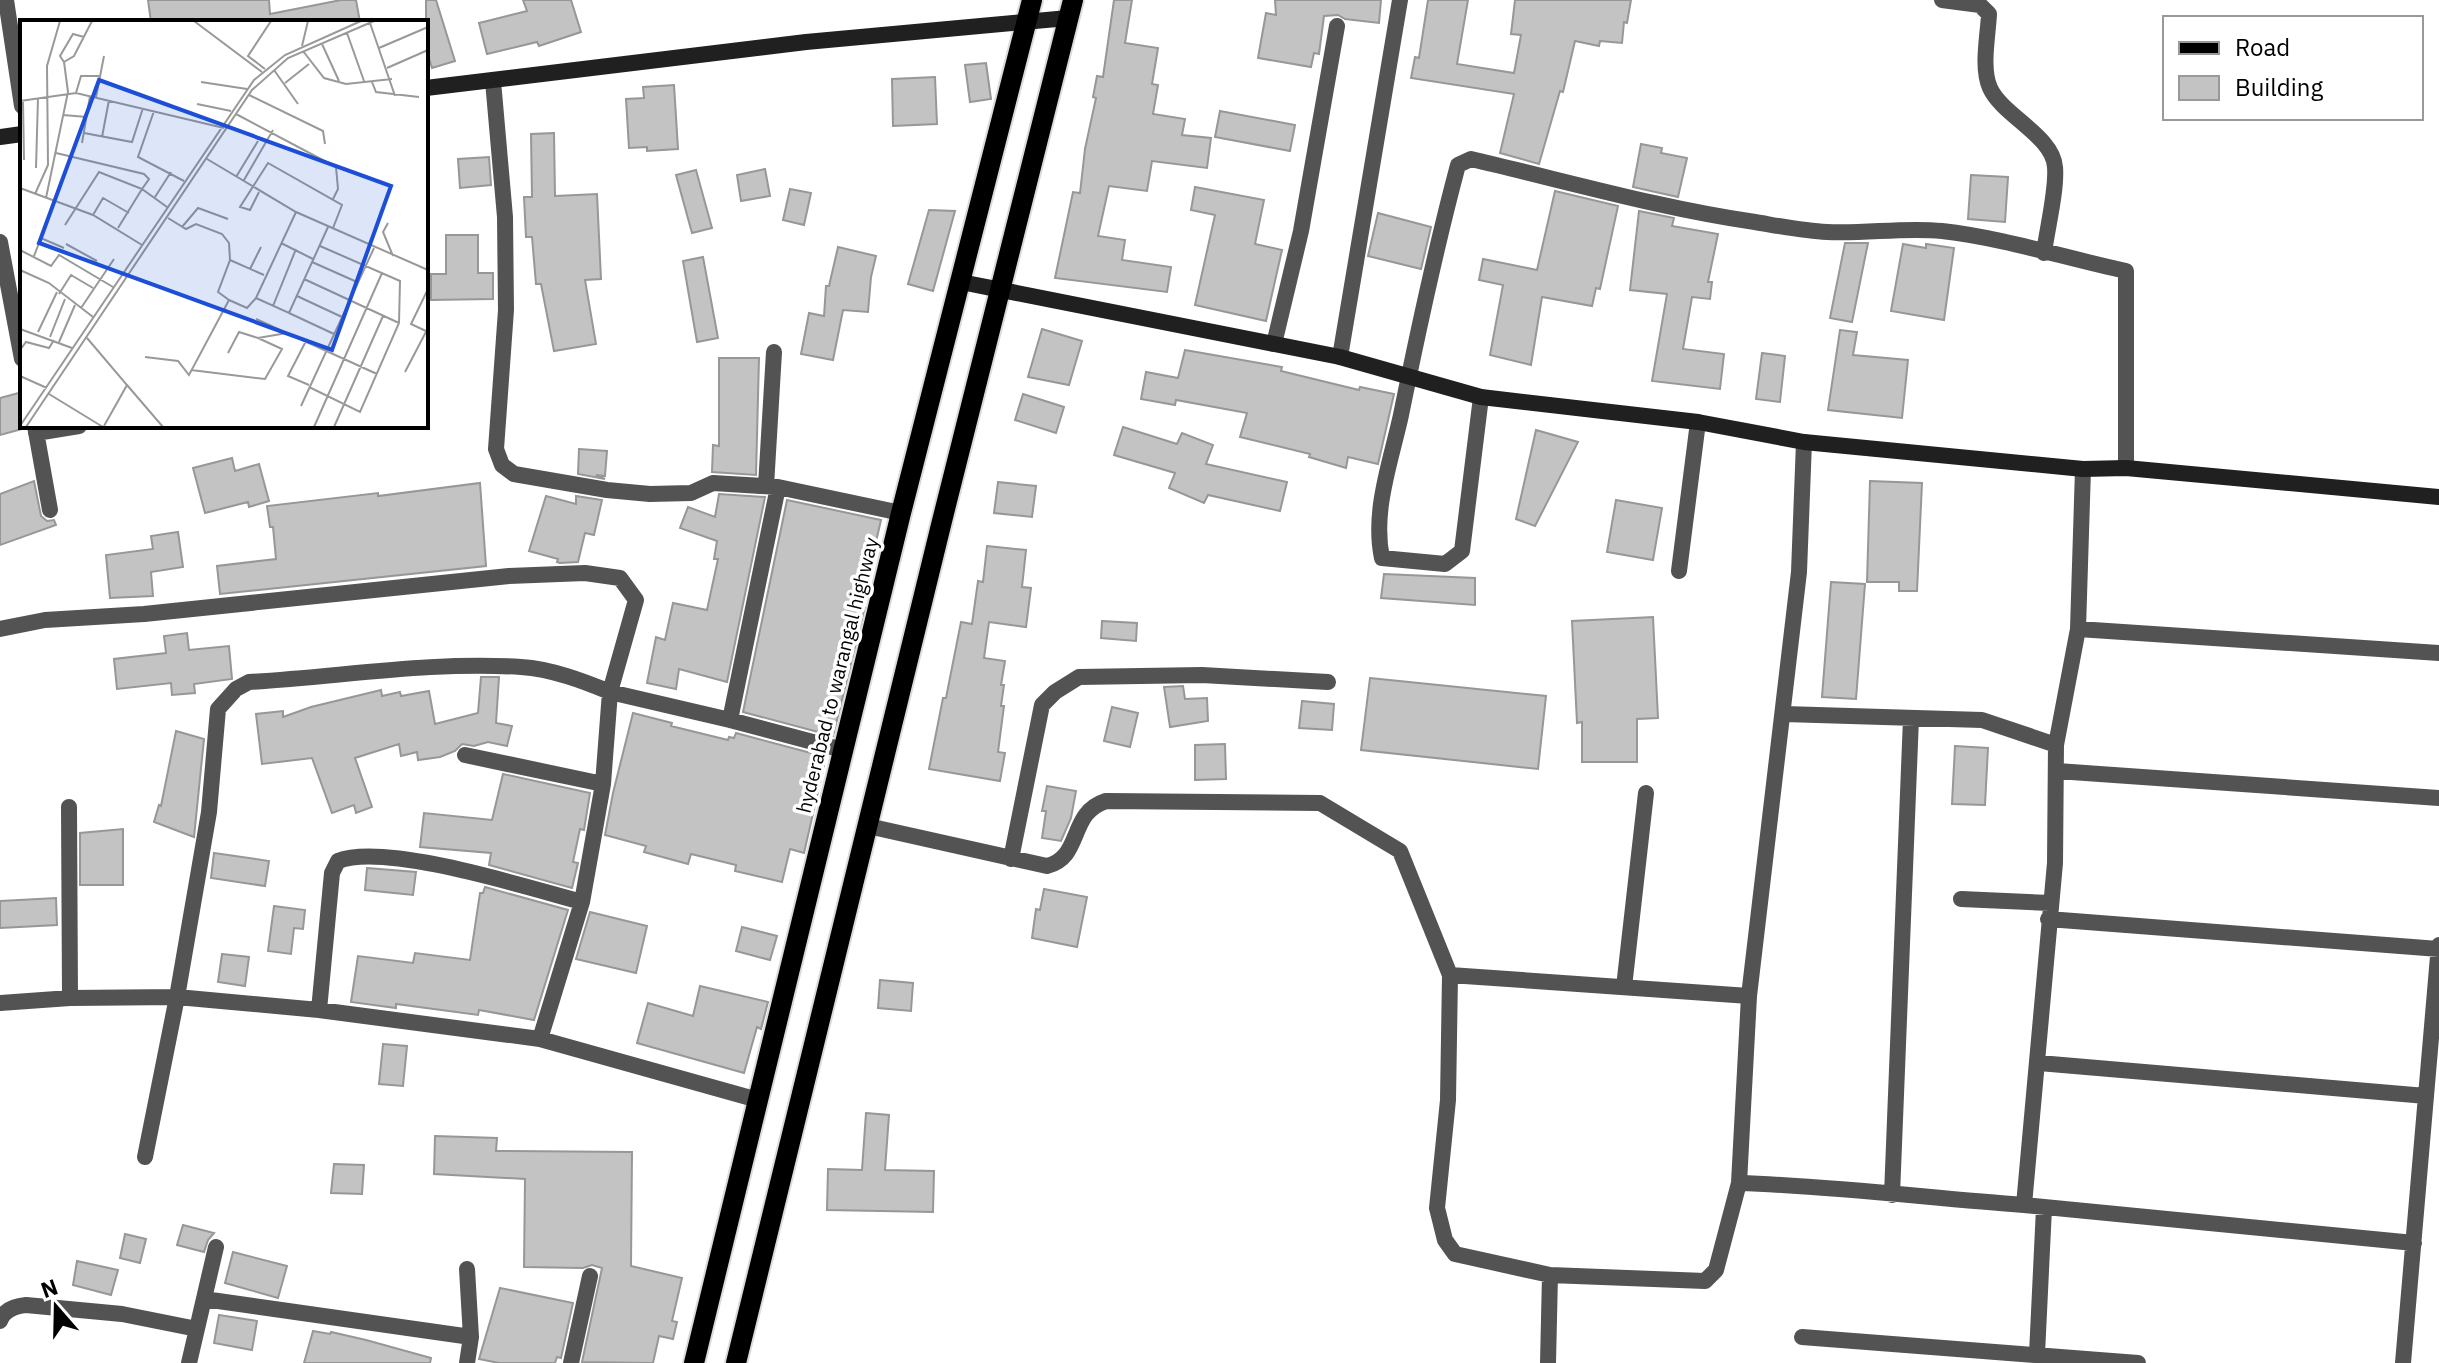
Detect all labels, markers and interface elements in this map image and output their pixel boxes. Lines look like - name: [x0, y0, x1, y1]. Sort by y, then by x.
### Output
- legend: [2163, 16, 2423, 120]
- inset map: [20, 20, 428, 428]
- text: Road: [2235, 31, 2290, 63]
- text: Building: [2235, 71, 2323, 103]
- street label: hyderabad to warangal highway: [790, 534, 884, 816]
- north arrow: [16, 1267, 96, 1347]
- text: N: [37, 1271, 61, 1304]

